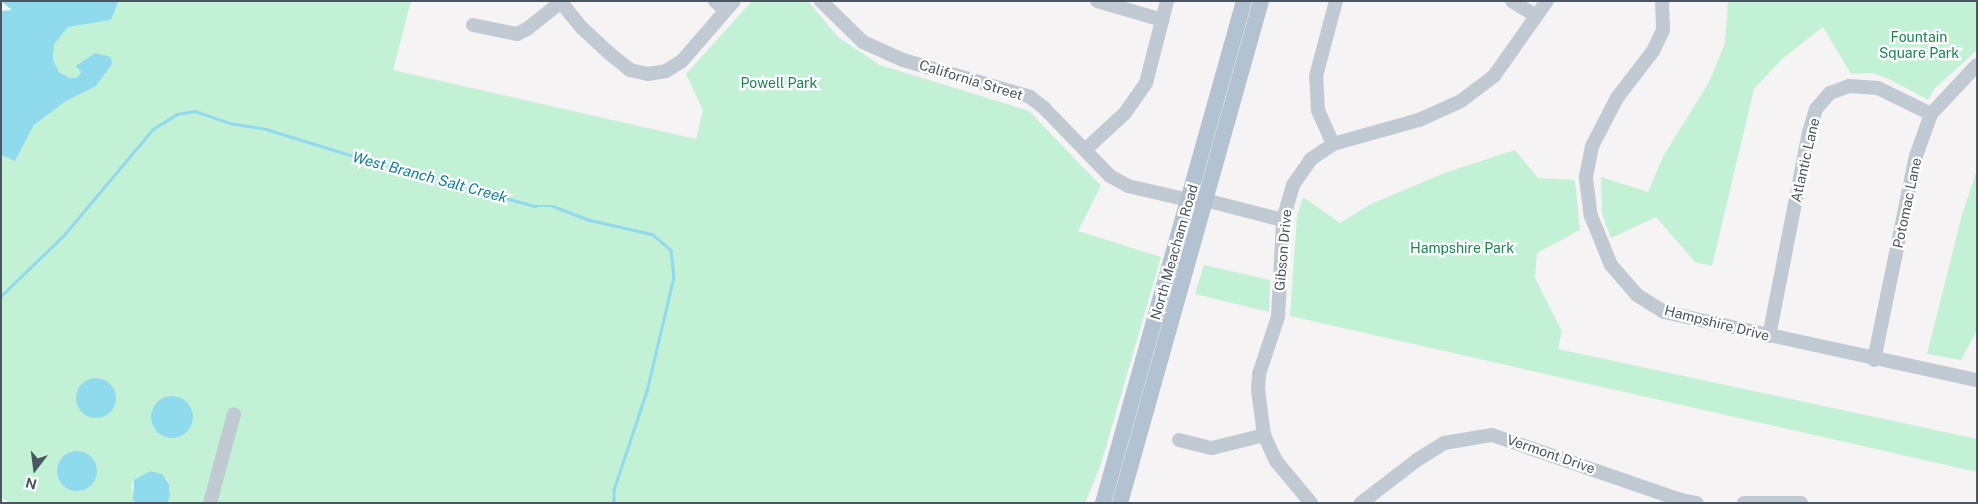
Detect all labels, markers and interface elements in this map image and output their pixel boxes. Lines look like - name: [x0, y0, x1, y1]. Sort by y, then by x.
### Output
- park label: Fountain Square Park: [1879, 29, 1959, 62]
- street label: California Street: [917, 56, 1025, 104]
- park label: Powell Park: [741, 75, 817, 91]
- street label: Atlantic Lane: [1787, 116, 1823, 204]
- water label: West Branch Salt Creek: [351, 148, 509, 206]
- street label: Potomac Lane: [1889, 156, 1925, 250]
- street label: North Meacham Road: [1147, 182, 1201, 322]
- street label: Gibson Drive: [1271, 208, 1295, 292]
- park label: Hampshire Park: [1410, 240, 1514, 256]
- street label: Hampshire Drive: [1663, 302, 1771, 344]
- street label: Vermont Drive: [1505, 431, 1597, 477]
- north arrow: [10, 444, 60, 494]
- text: N: [24, 474, 38, 493]

